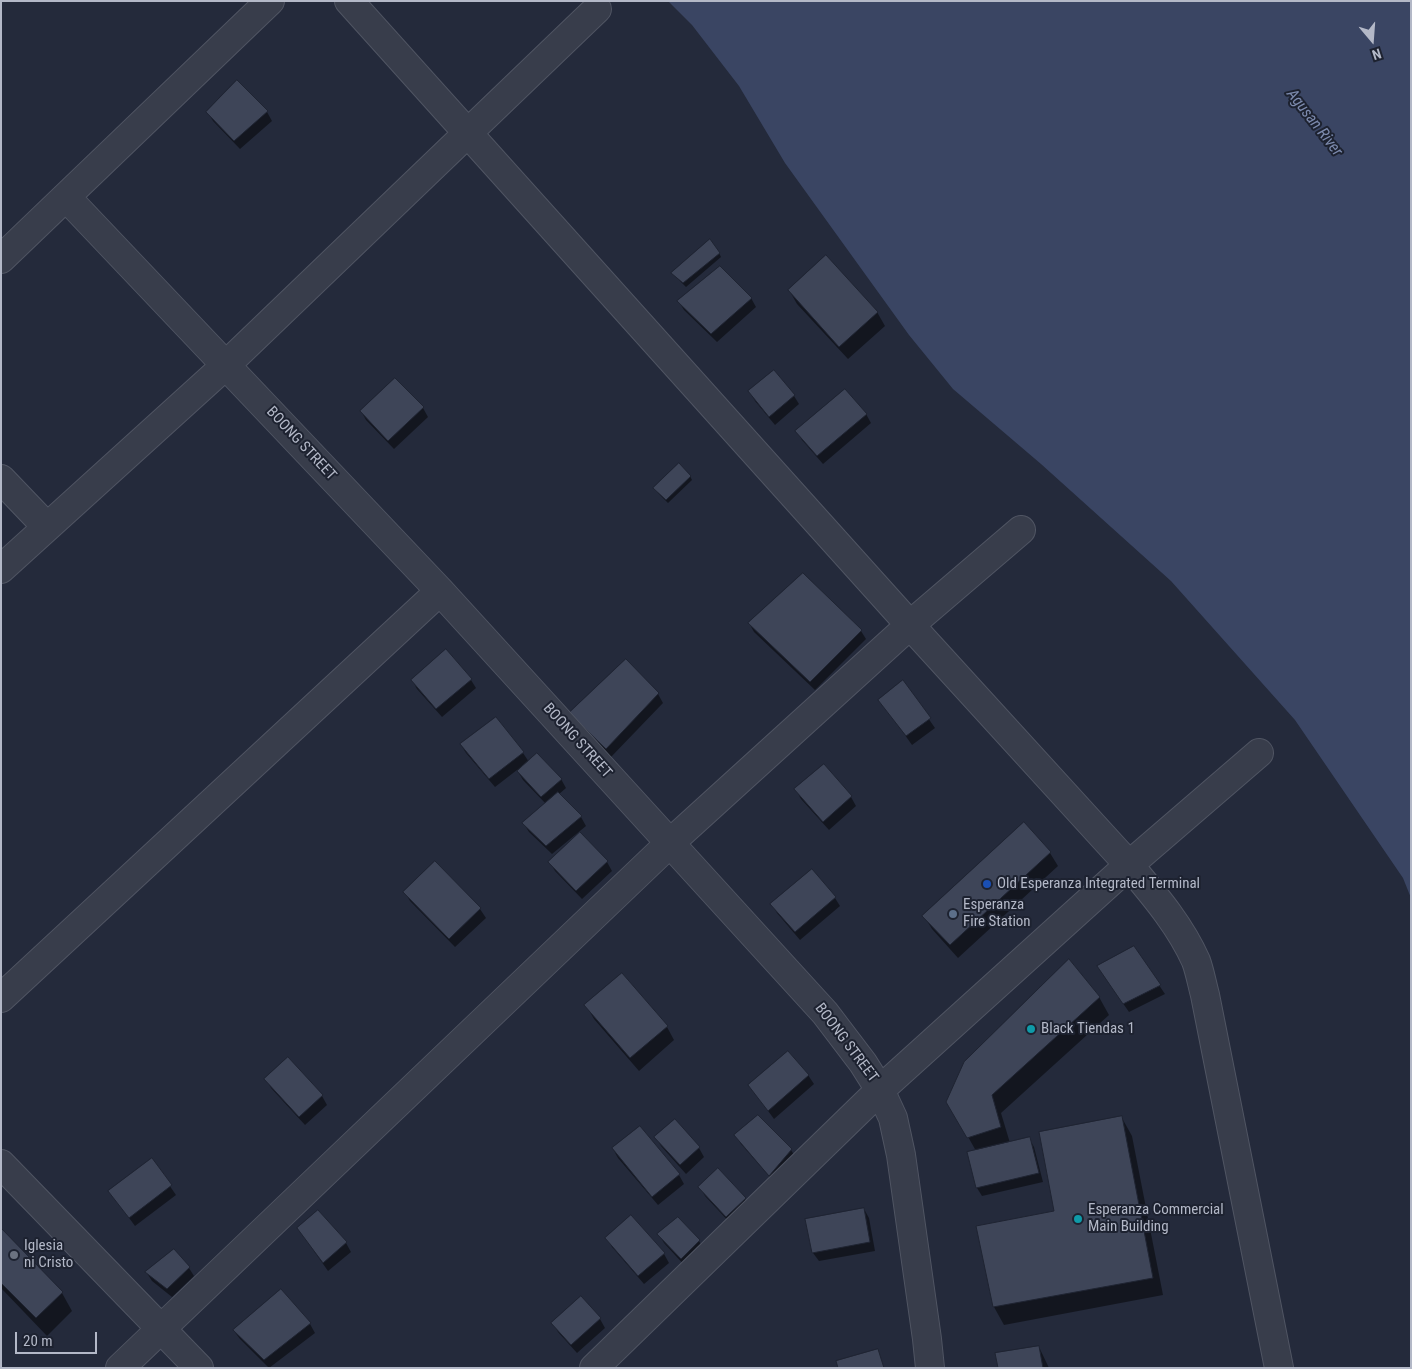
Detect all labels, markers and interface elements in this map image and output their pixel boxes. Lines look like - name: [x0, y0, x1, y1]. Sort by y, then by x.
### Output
- north arrow: [1347, 15, 1397, 65]
- text: N: [1370, 45, 1383, 63]
- water label: Agusan River: [1282, 86, 1346, 160]
- street label: BOONG STREET: [262, 403, 340, 485]
- street label: BOONG STREET: [539, 700, 615, 782]
- place label: Old Esperanza Integrated Terminal: [997, 875, 1200, 893]
- marker: Old Esperanza Integrated Terminal: [981, 878, 993, 890]
- place label: Esperanza Fire Station: [963, 896, 1031, 931]
- marker: Esperanza Fire Station: [947, 908, 959, 920]
- street label: BOONG STREET: [810, 1000, 882, 1086]
- place label: Black Tiendas 1: [1041, 1020, 1135, 1038]
- marker: Black Tiendas 1: [1025, 1023, 1037, 1035]
- place label: Esperanza Commercial Main Building: [1088, 1201, 1224, 1236]
- marker: Esperanza Commercial Main Building: [1072, 1213, 1084, 1225]
- place label: Iglesia ni Cristo: [24, 1237, 73, 1272]
- marker: Iglesia ni Cristo: [8, 1249, 20, 1261]
- scale bar: [18, 1322, 100, 1354]
- text: 20 m: [23, 1332, 53, 1350]

